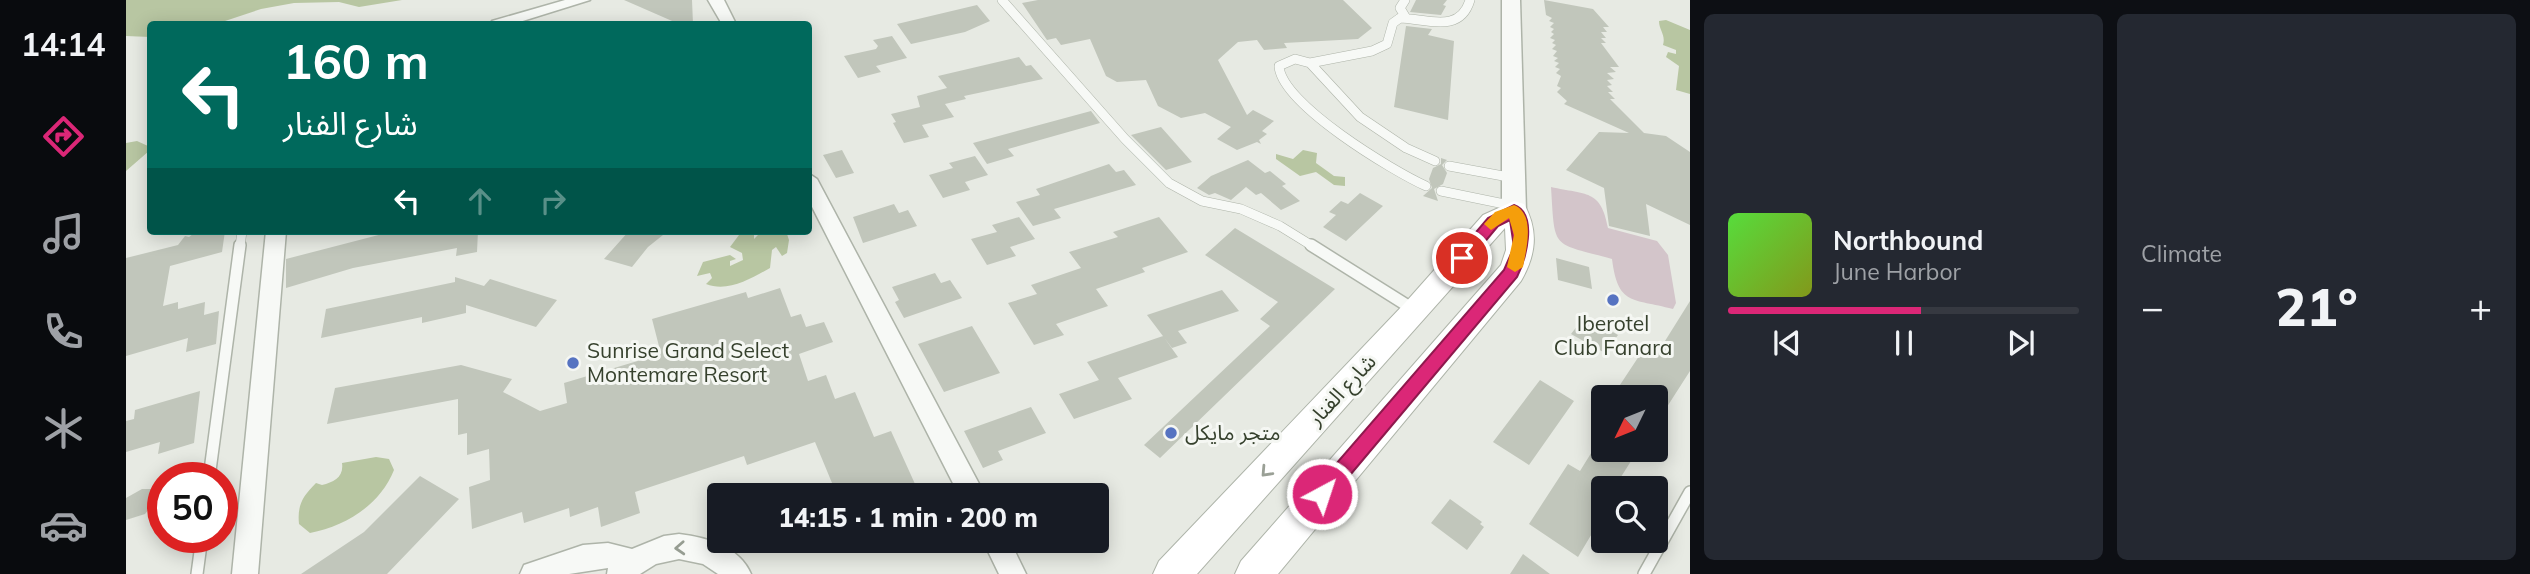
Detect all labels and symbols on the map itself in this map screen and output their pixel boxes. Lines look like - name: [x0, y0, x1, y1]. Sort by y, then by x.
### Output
- pin: [1432, 228, 1492, 288]
- marker: Iberotel Club Fanara: [1605, 292, 1621, 308]
- place label: Iberotel Club Fanara: [1554, 310, 1672, 360]
- place label: Sunrise Grand Select Montemare Resort: [587, 337, 789, 387]
- street label: شارع الفنار: [1301, 348, 1383, 433]
- marker: Sunrise Grand Select Montemare Resort: [565, 355, 581, 371]
- north arrow: [1591, 385, 1668, 462]
- place label: متجر مايكل: [1185, 419, 1280, 445]
- marker: متجر مايكل: [1163, 425, 1179, 441]
- position arrow: [1285, 457, 1359, 531]
- speed limit sign: 50: [147, 462, 238, 553]
- one-way arrow: [1262, 464, 1275, 477]
- one-way arrow: [674, 540, 685, 555]

